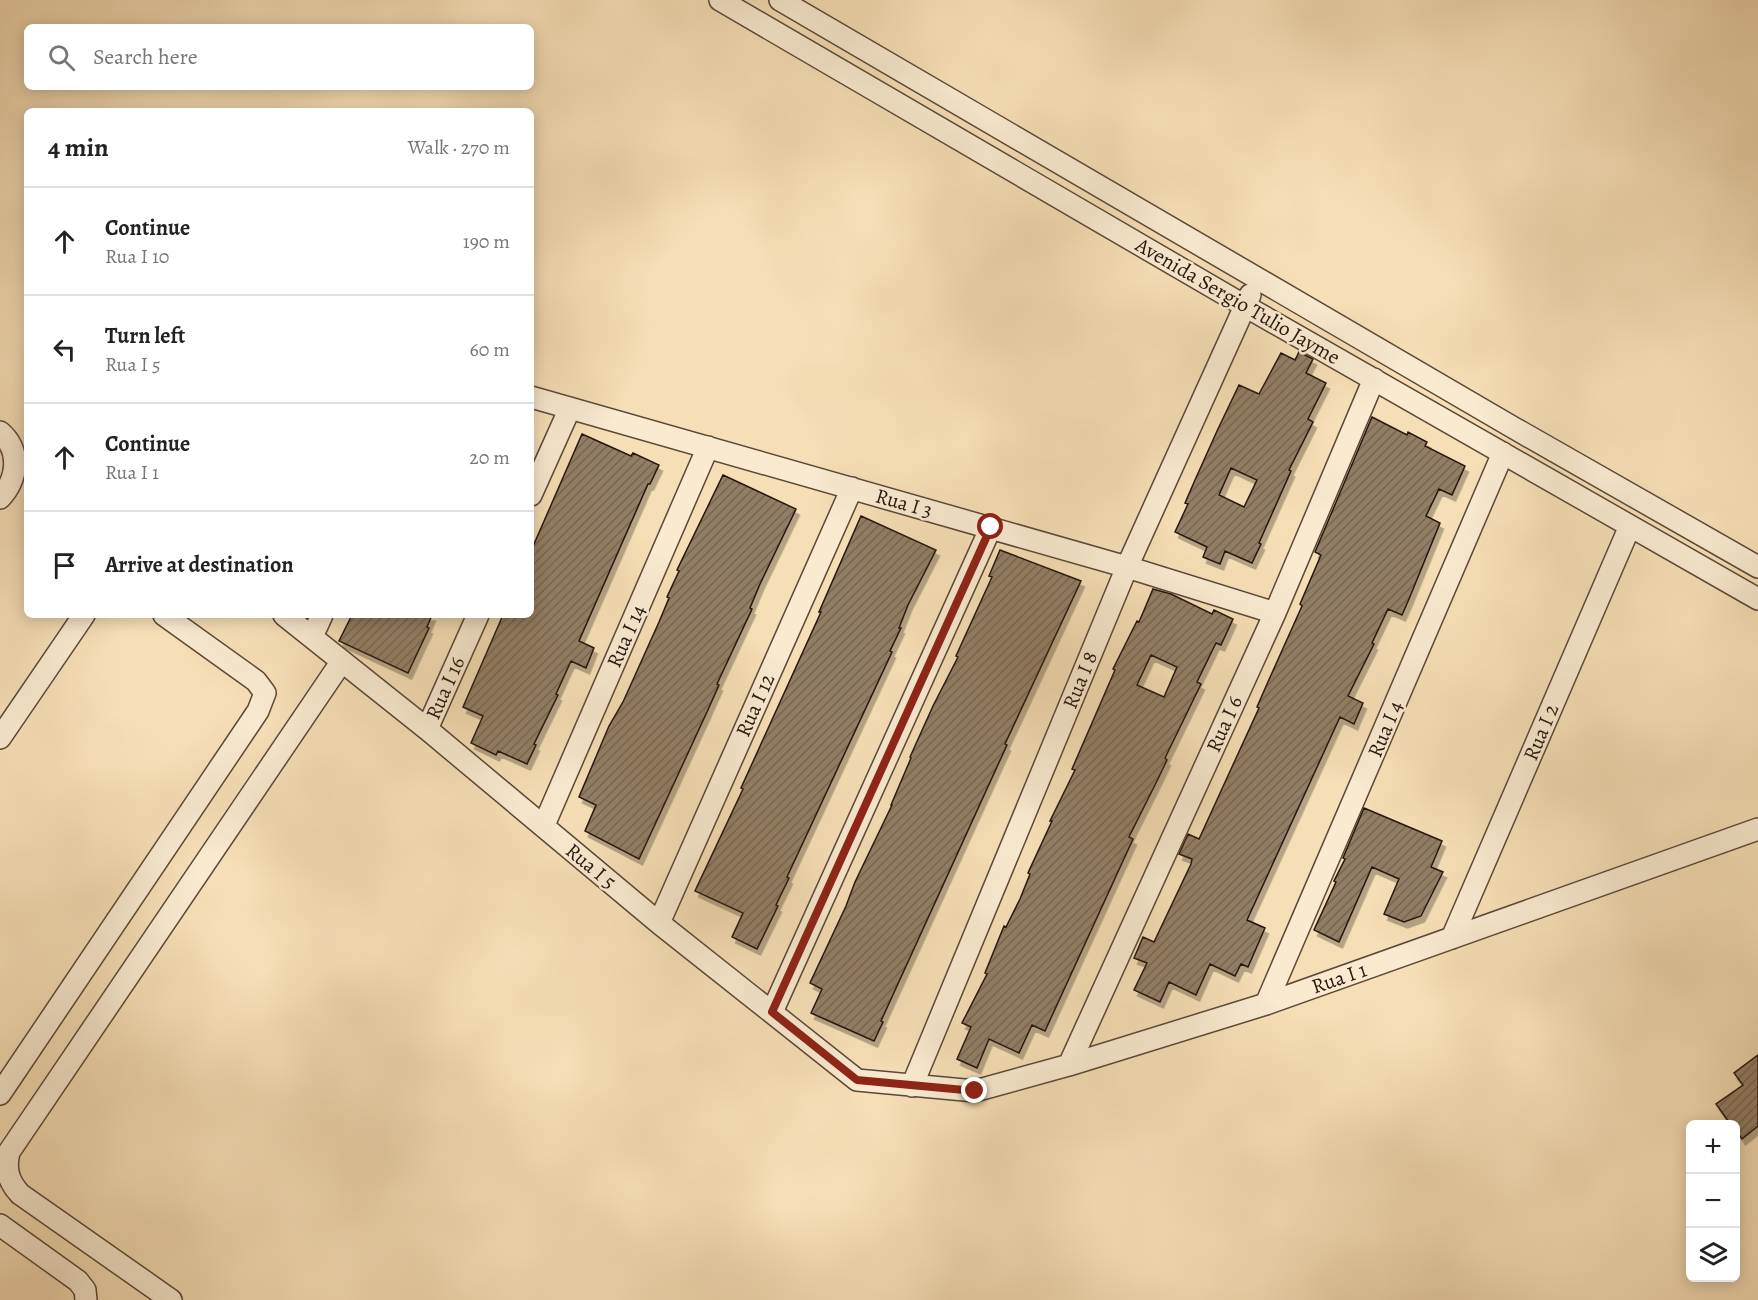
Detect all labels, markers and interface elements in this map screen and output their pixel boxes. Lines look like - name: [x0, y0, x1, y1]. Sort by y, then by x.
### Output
- search box: [24, 24, 534, 90]
- icon: search: [45, 41, 78, 74]
- text: Search here: [93, 42, 198, 72]
- text: 4 min: [48, 130, 109, 165]
- text: Walk · 270 m: [408, 134, 510, 161]
- text: Continue: [105, 213, 190, 243]
- icon: ahead: [48, 225, 81, 258]
- text: 190 m: [463, 228, 510, 255]
- street label: Avenida Sergio Tulio Jayme: [1130, 230, 1345, 371]
- text: Rua I 10: [105, 243, 169, 270]
- text: Turn left: [105, 321, 185, 351]
- icon: left: [48, 333, 81, 366]
- text: 60 m: [470, 336, 510, 363]
- text: Rua I 5: [105, 351, 161, 378]
- text: Continue: [105, 429, 190, 459]
- icon: ahead: [48, 441, 81, 474]
- text: 20 m: [469, 444, 510, 471]
- text: Rua I 1: [105, 459, 159, 486]
- street label: Rua I 3: [872, 482, 936, 524]
- route start: [977, 513, 1003, 539]
- icon: arrive: [48, 549, 81, 582]
- text: Arrive at destination: [105, 550, 294, 580]
- street label: Rua I 14: [600, 600, 652, 672]
- street label: Rua I 8: [1056, 647, 1104, 713]
- street label: Rua I 16: [419, 652, 471, 724]
- street label: Rua I 12: [729, 669, 781, 741]
- street label: Rua I 6: [1199, 691, 1249, 757]
- street label: Rua I 4: [1361, 696, 1409, 762]
- street label: Rua I 2: [1517, 699, 1565, 765]
- street label: Rua I 5: [560, 837, 622, 895]
- street label: Rua I 1: [1308, 956, 1370, 1000]
- route end: [961, 1077, 987, 1103]
- map controls: [1686, 1120, 1740, 1282]
- button: +: [1686, 1120, 1740, 1174]
- button: −: [1686, 1174, 1740, 1228]
- button: layers: [1686, 1228, 1740, 1282]

